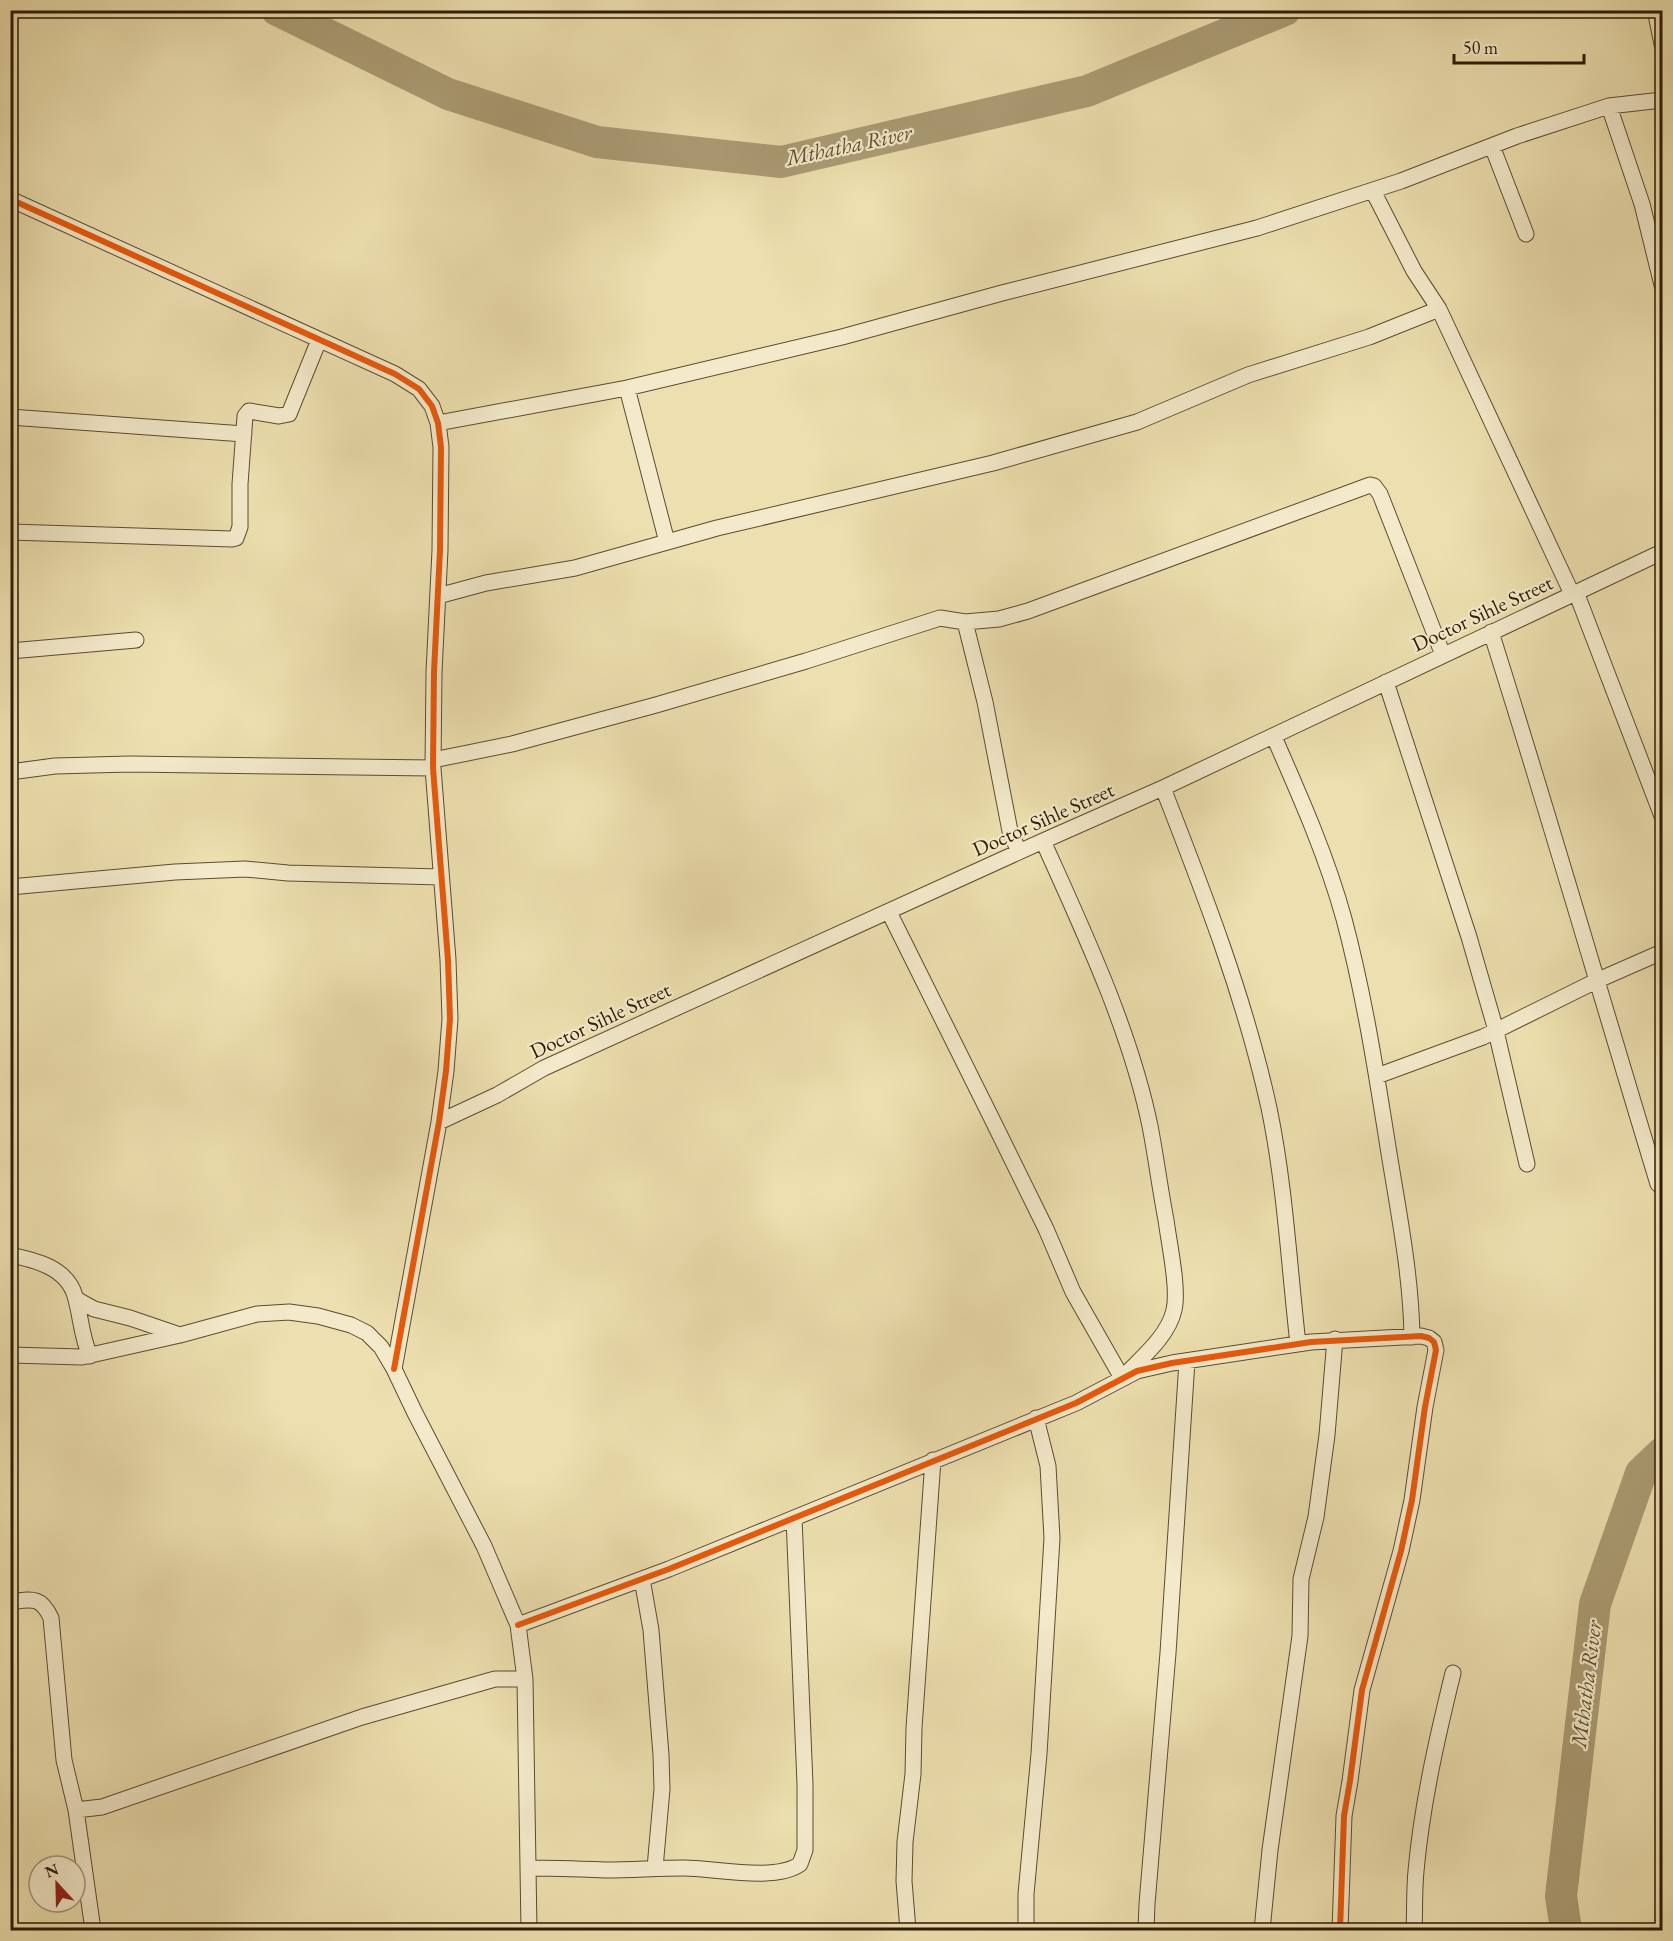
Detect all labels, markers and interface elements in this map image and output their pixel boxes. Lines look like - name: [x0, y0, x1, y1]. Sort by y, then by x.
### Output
- scale bar: [1454, 27, 1584, 65]
- text: 50 m: [1463, 36, 1498, 59]
- water label: Mthatha River: [782, 117, 916, 173]
- street label: Doctor Sihle Street: [1407, 568, 1557, 657]
- street label: Doctor Sihle Street: [968, 776, 1118, 862]
- street label: Doctor Sihle Street: [525, 975, 675, 1064]
- water label: Mthatha River: [1564, 1617, 1608, 1751]
- north arrow: [27, 1854, 87, 1914]
- text: N: [42, 1858, 62, 1883]

